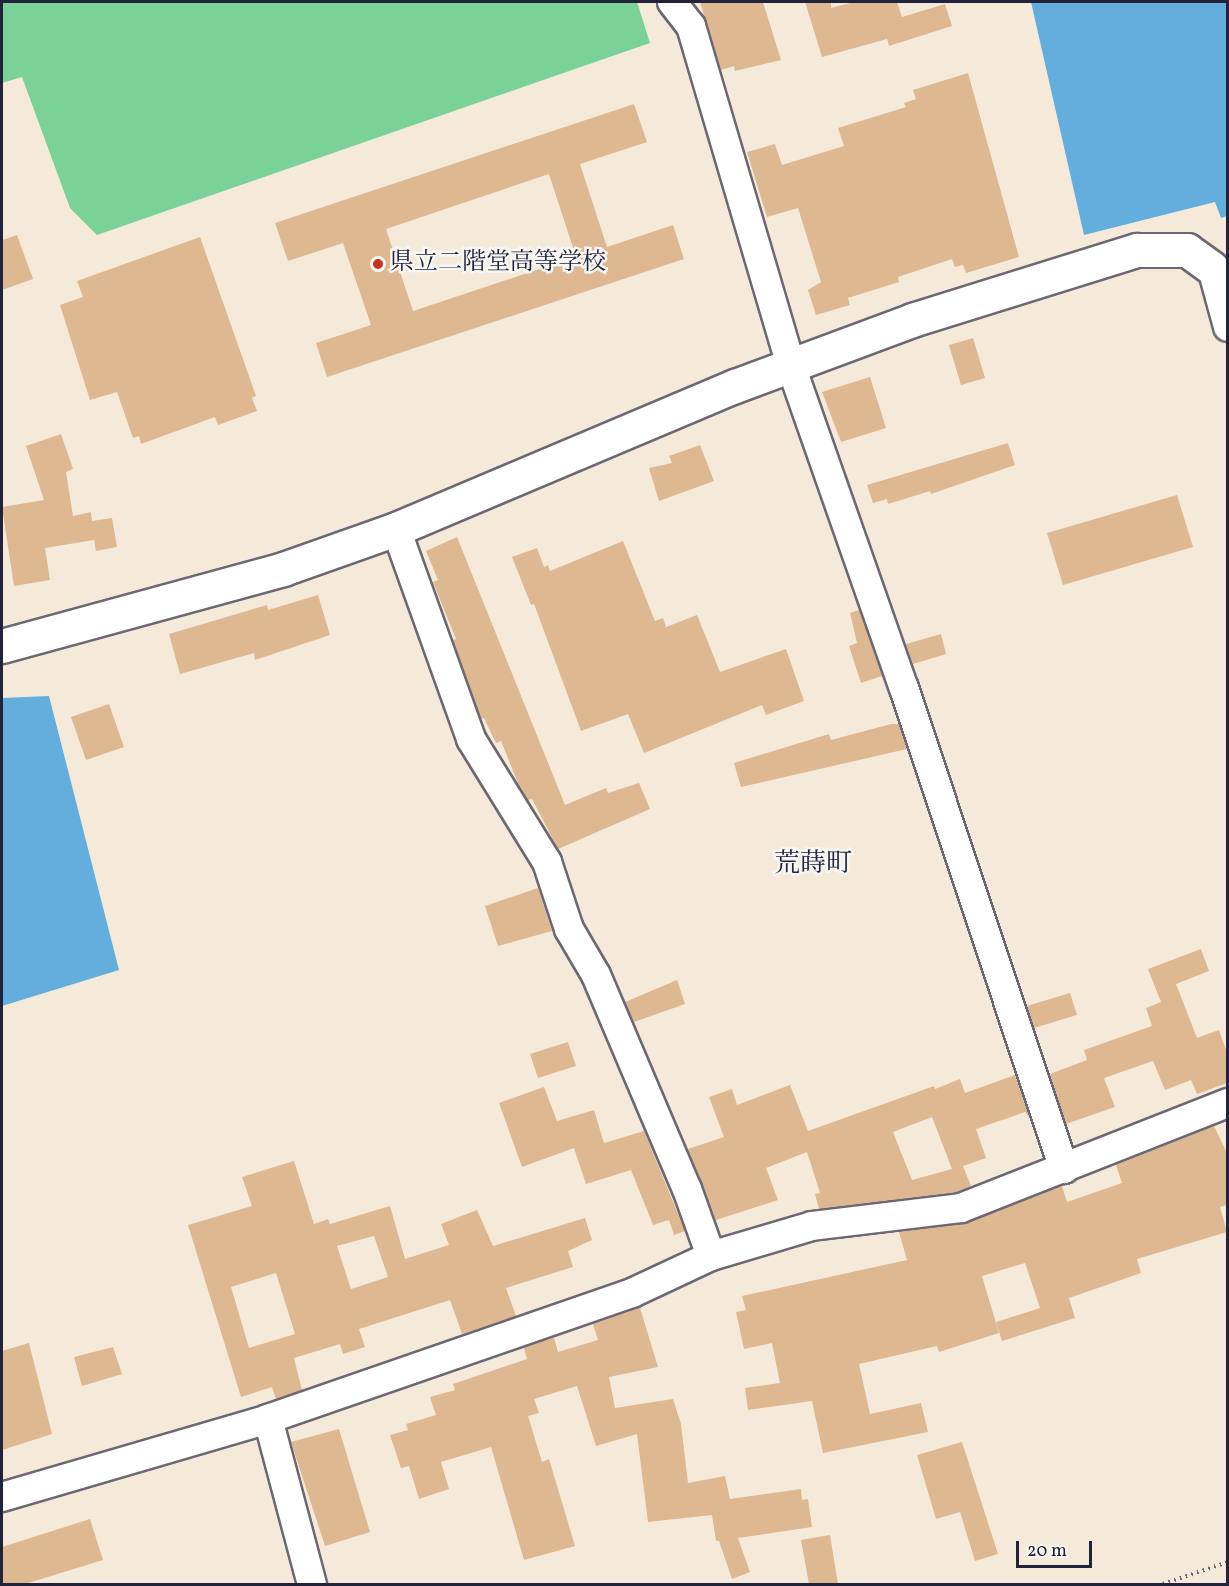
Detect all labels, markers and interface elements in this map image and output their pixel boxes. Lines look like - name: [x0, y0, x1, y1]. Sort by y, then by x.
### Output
- place label: 県立二階堂高等学校: [390, 250, 606, 278]
- marker: 県立二階堂高等学校: [371, 257, 385, 271]
- district label: 荒蒔町: [774, 849, 852, 881]
- scale bar: [1019, 1529, 1096, 1567]
- text: 20 m: [1027, 1539, 1067, 1564]

